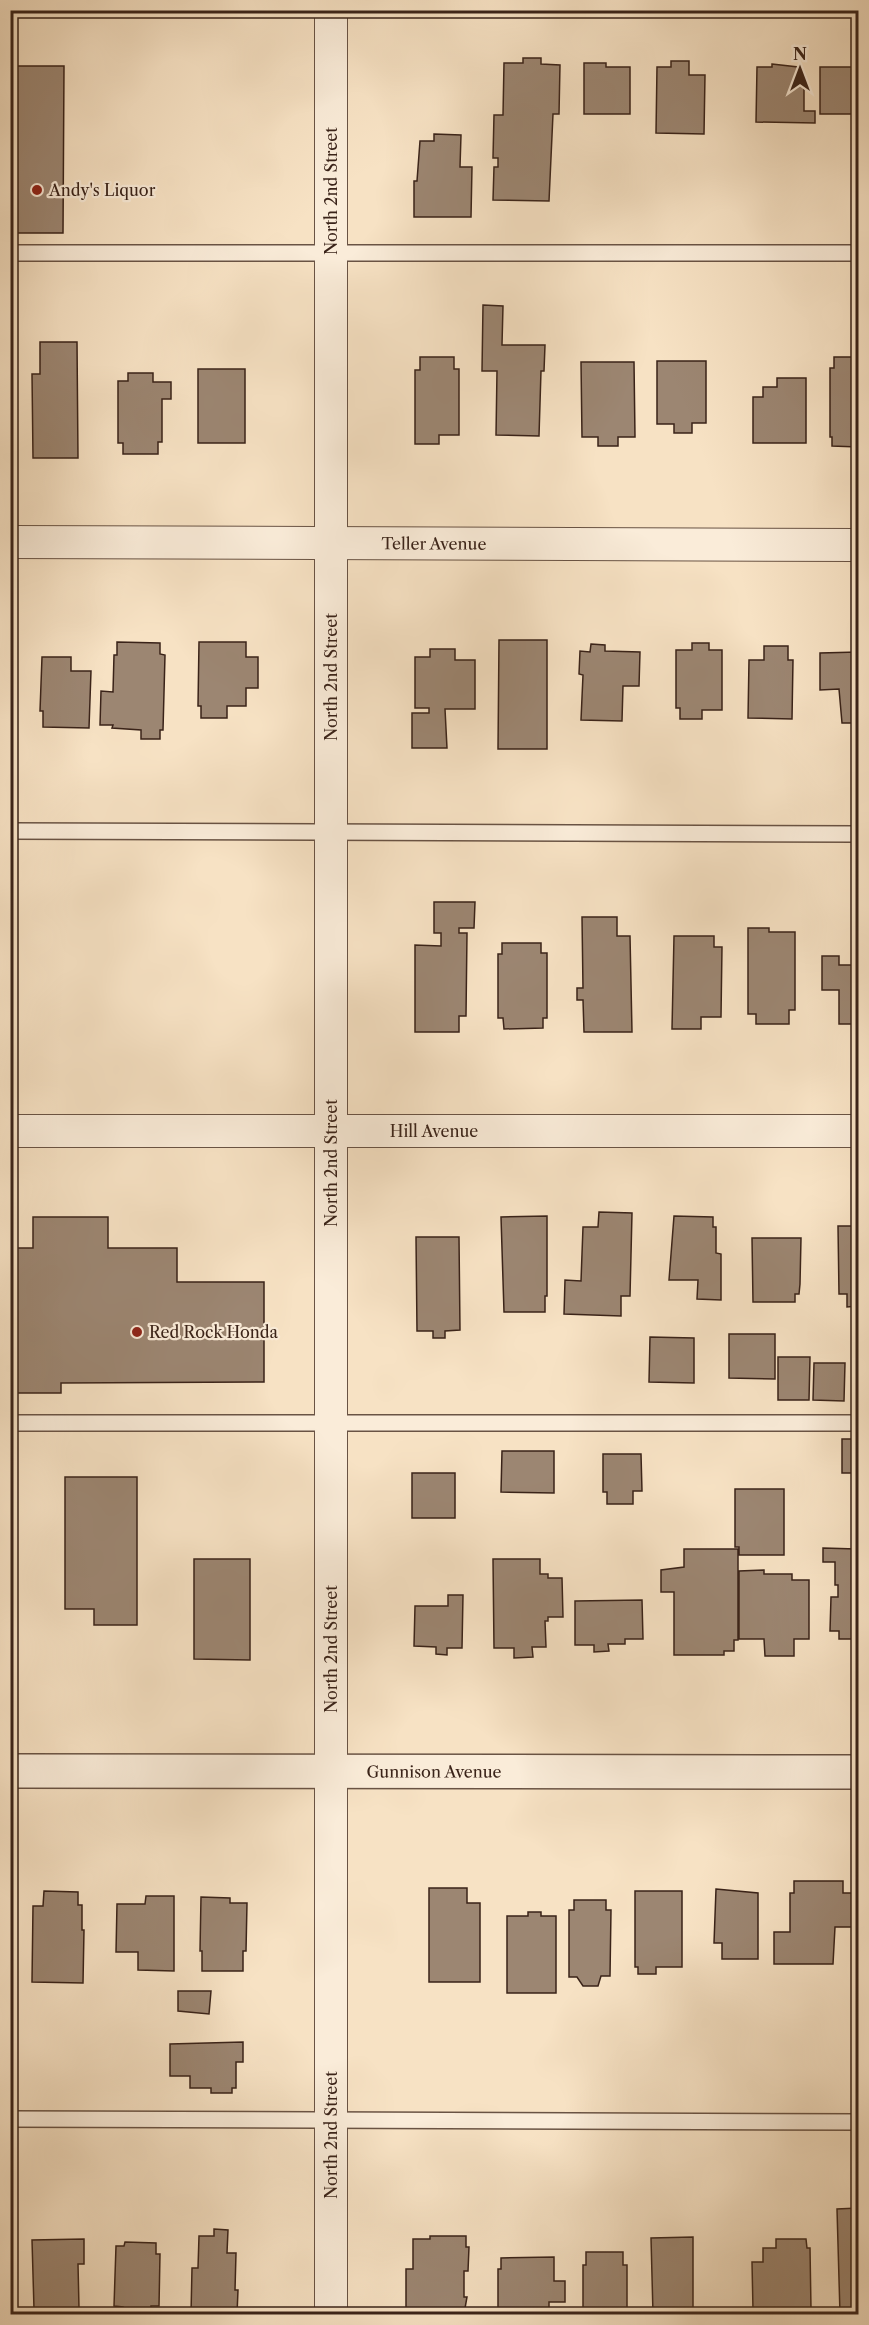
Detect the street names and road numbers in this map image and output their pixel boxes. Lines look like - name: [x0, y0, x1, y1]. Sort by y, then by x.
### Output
- street label: North 2nd Street: [321, 127, 341, 255]
- street label: Teller Avenue: [382, 533, 487, 554]
- street label: North 2nd Street: [321, 613, 341, 741]
- street label: North 2nd Street: [321, 1099, 341, 1227]
- street label: Hill Avenue: [390, 1121, 478, 1141]
- street label: North 2nd Street: [321, 1585, 341, 1713]
- street label: Gunnison Avenue: [366, 1761, 502, 1782]
- street label: North 2nd Street: [321, 2071, 341, 2199]

